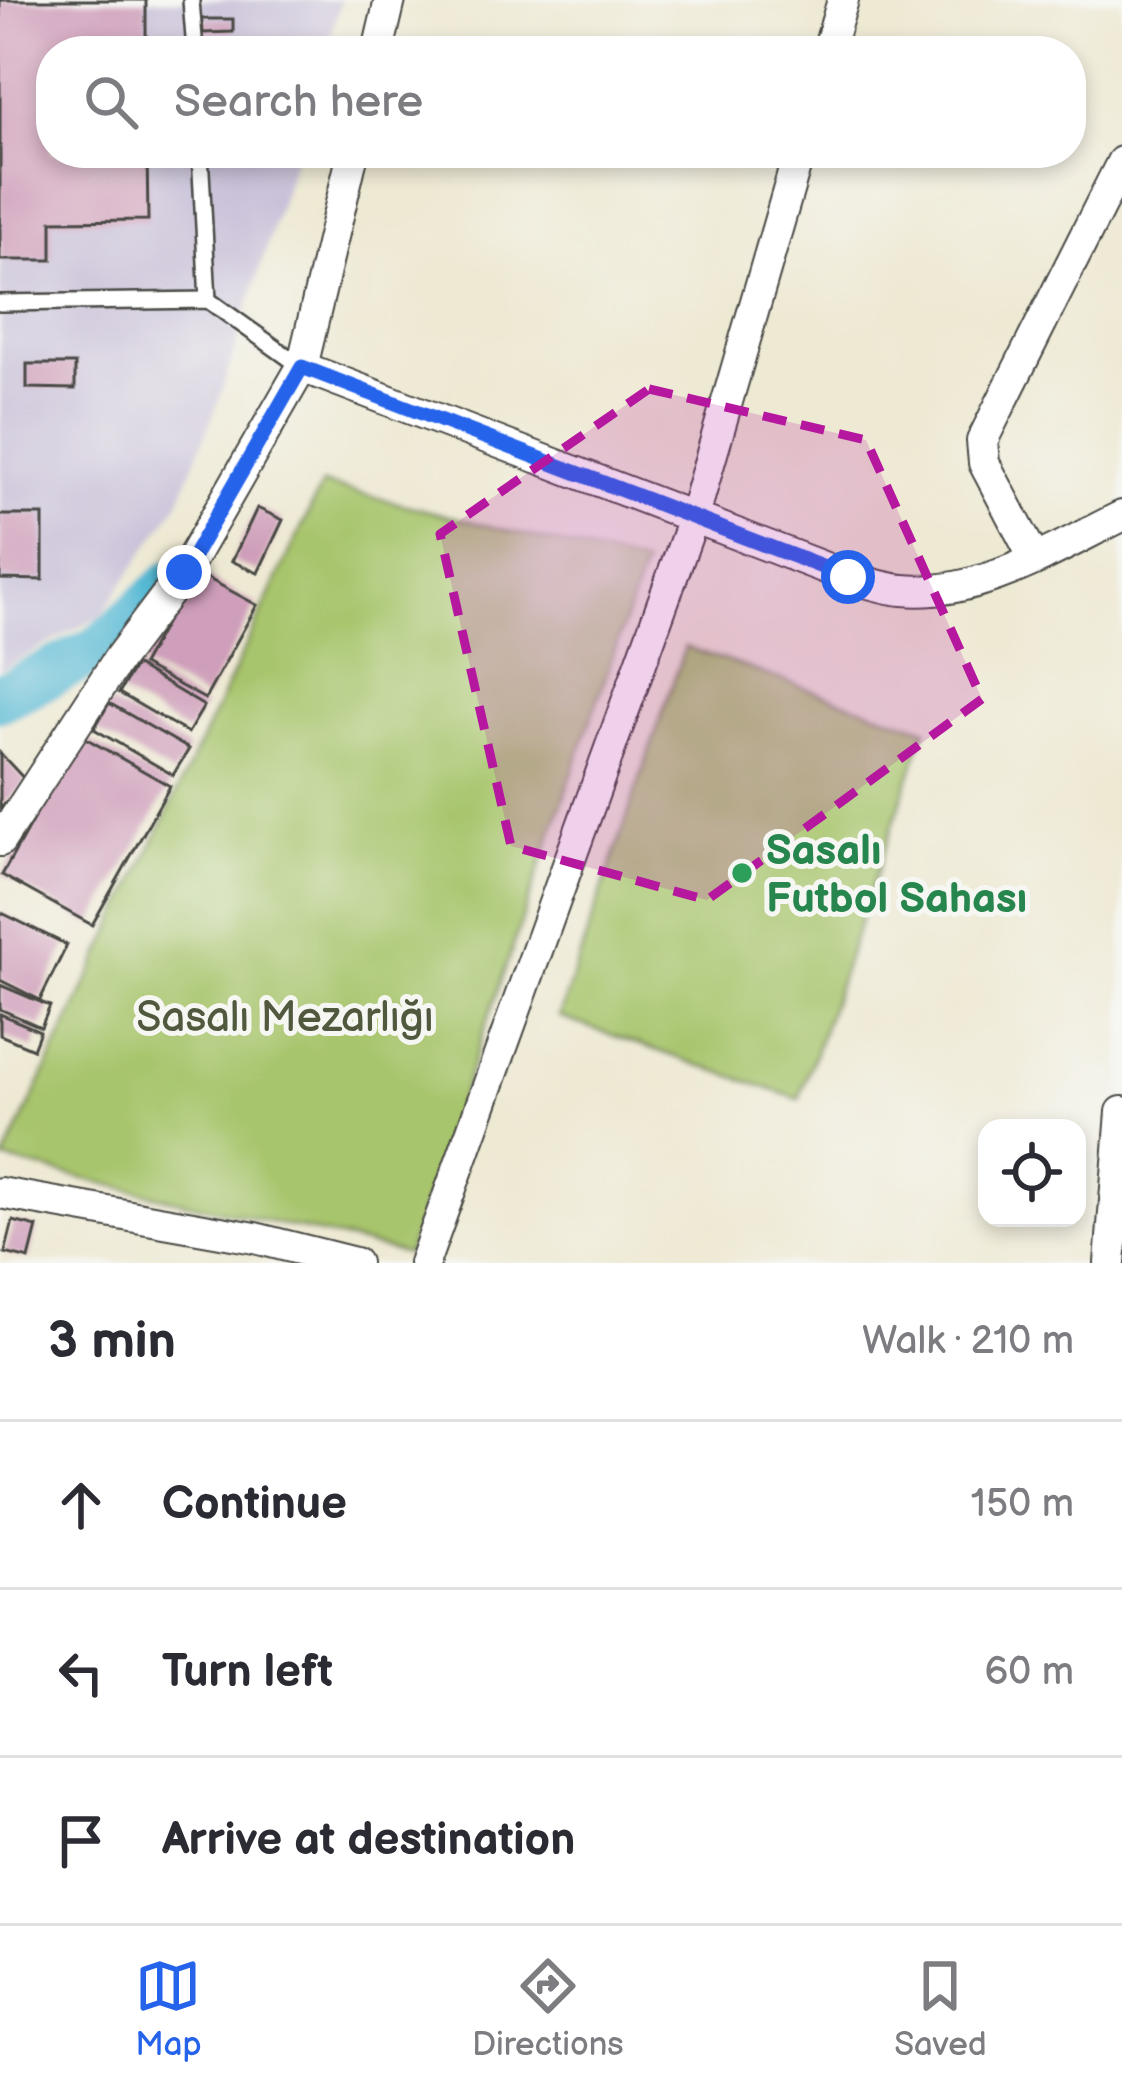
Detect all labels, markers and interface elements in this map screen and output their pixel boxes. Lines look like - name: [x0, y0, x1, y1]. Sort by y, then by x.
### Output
- search box: [36, 36, 1086, 168]
- icon: search: [78, 69, 144, 135]
- text: Search here: [174, 75, 423, 130]
- route end: [157, 545, 211, 599]
- route start: [821, 550, 875, 604]
- place label: Sasalı Futbol Sahası: [766, 826, 1027, 925]
- marker: Sasalı Futbol Sahası: [729, 860, 755, 886]
- park label: Sasalı Mezarlığı: [136, 993, 434, 1044]
- map controls: [978, 1119, 1086, 1227]
- button: locate: [978, 1119, 1086, 1227]
- text: 3 min: [48, 1311, 176, 1372]
- text: Walk · 210 m: [862, 1318, 1074, 1365]
- icon: ahead: [48, 1472, 114, 1538]
- text: Continue: [162, 1477, 347, 1532]
- text: 150 m: [971, 1481, 1074, 1528]
- icon: left: [48, 1640, 114, 1706]
- text: Turn left: [162, 1645, 333, 1700]
- text: 60 m: [984, 1649, 1074, 1696]
- icon: arrive: [48, 1808, 114, 1874]
- text: Arrive at destination: [162, 1813, 575, 1868]
- tab: Map: [135, 1953, 202, 2065]
- tab: Directions: [472, 1953, 624, 2065]
- tab: Saved: [894, 1953, 987, 2065]

